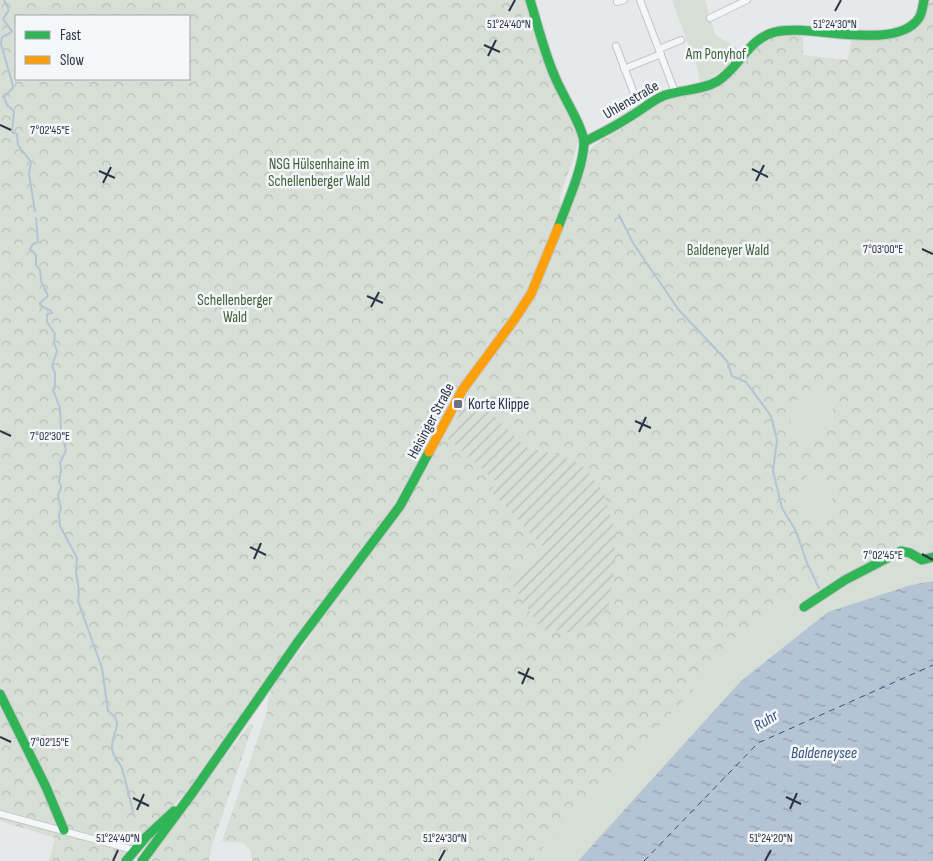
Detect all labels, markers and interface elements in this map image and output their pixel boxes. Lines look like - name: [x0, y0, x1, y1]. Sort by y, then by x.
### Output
- legend: [15, 15, 190, 80]
- text: 51°24'40"N: [487, 17, 531, 32]
- text: 51°24'30"N: [813, 17, 857, 32]
- text: Fast: [60, 26, 82, 45]
- park label: Am Ponyhof: [685, 45, 747, 64]
- text: Slow: [60, 51, 84, 70]
- street label: Uhlenstraße: [600, 76, 662, 124]
- text: 7°02'45"E: [30, 123, 70, 138]
- park label: NSG Hülsenhaine im Schellenberger Wald: [268, 155, 370, 191]
- park label: Baldeneyer Wald: [687, 241, 769, 260]
- text: 7°03'00"E: [863, 242, 903, 257]
- park label: Schellenberger Wald: [197, 291, 273, 327]
- street label: Heisinger Straße: [403, 380, 459, 462]
- place label: Korte Klippe: [468, 395, 529, 414]
- marker: Korte Klippe: [452, 398, 464, 410]
- text: 7°02'30"E: [30, 429, 70, 444]
- text: 7°02'45"E: [863, 548, 903, 563]
- water label: Ruhr: [750, 706, 782, 736]
- text: 7°02'15"E: [31, 735, 69, 750]
- water label: Baldeneysee: [791, 744, 857, 763]
- text: 51°24'40"N: [96, 831, 140, 846]
- text: 51°24'30"N: [423, 831, 467, 846]
- text: 51°24'20"N: [749, 831, 793, 846]

